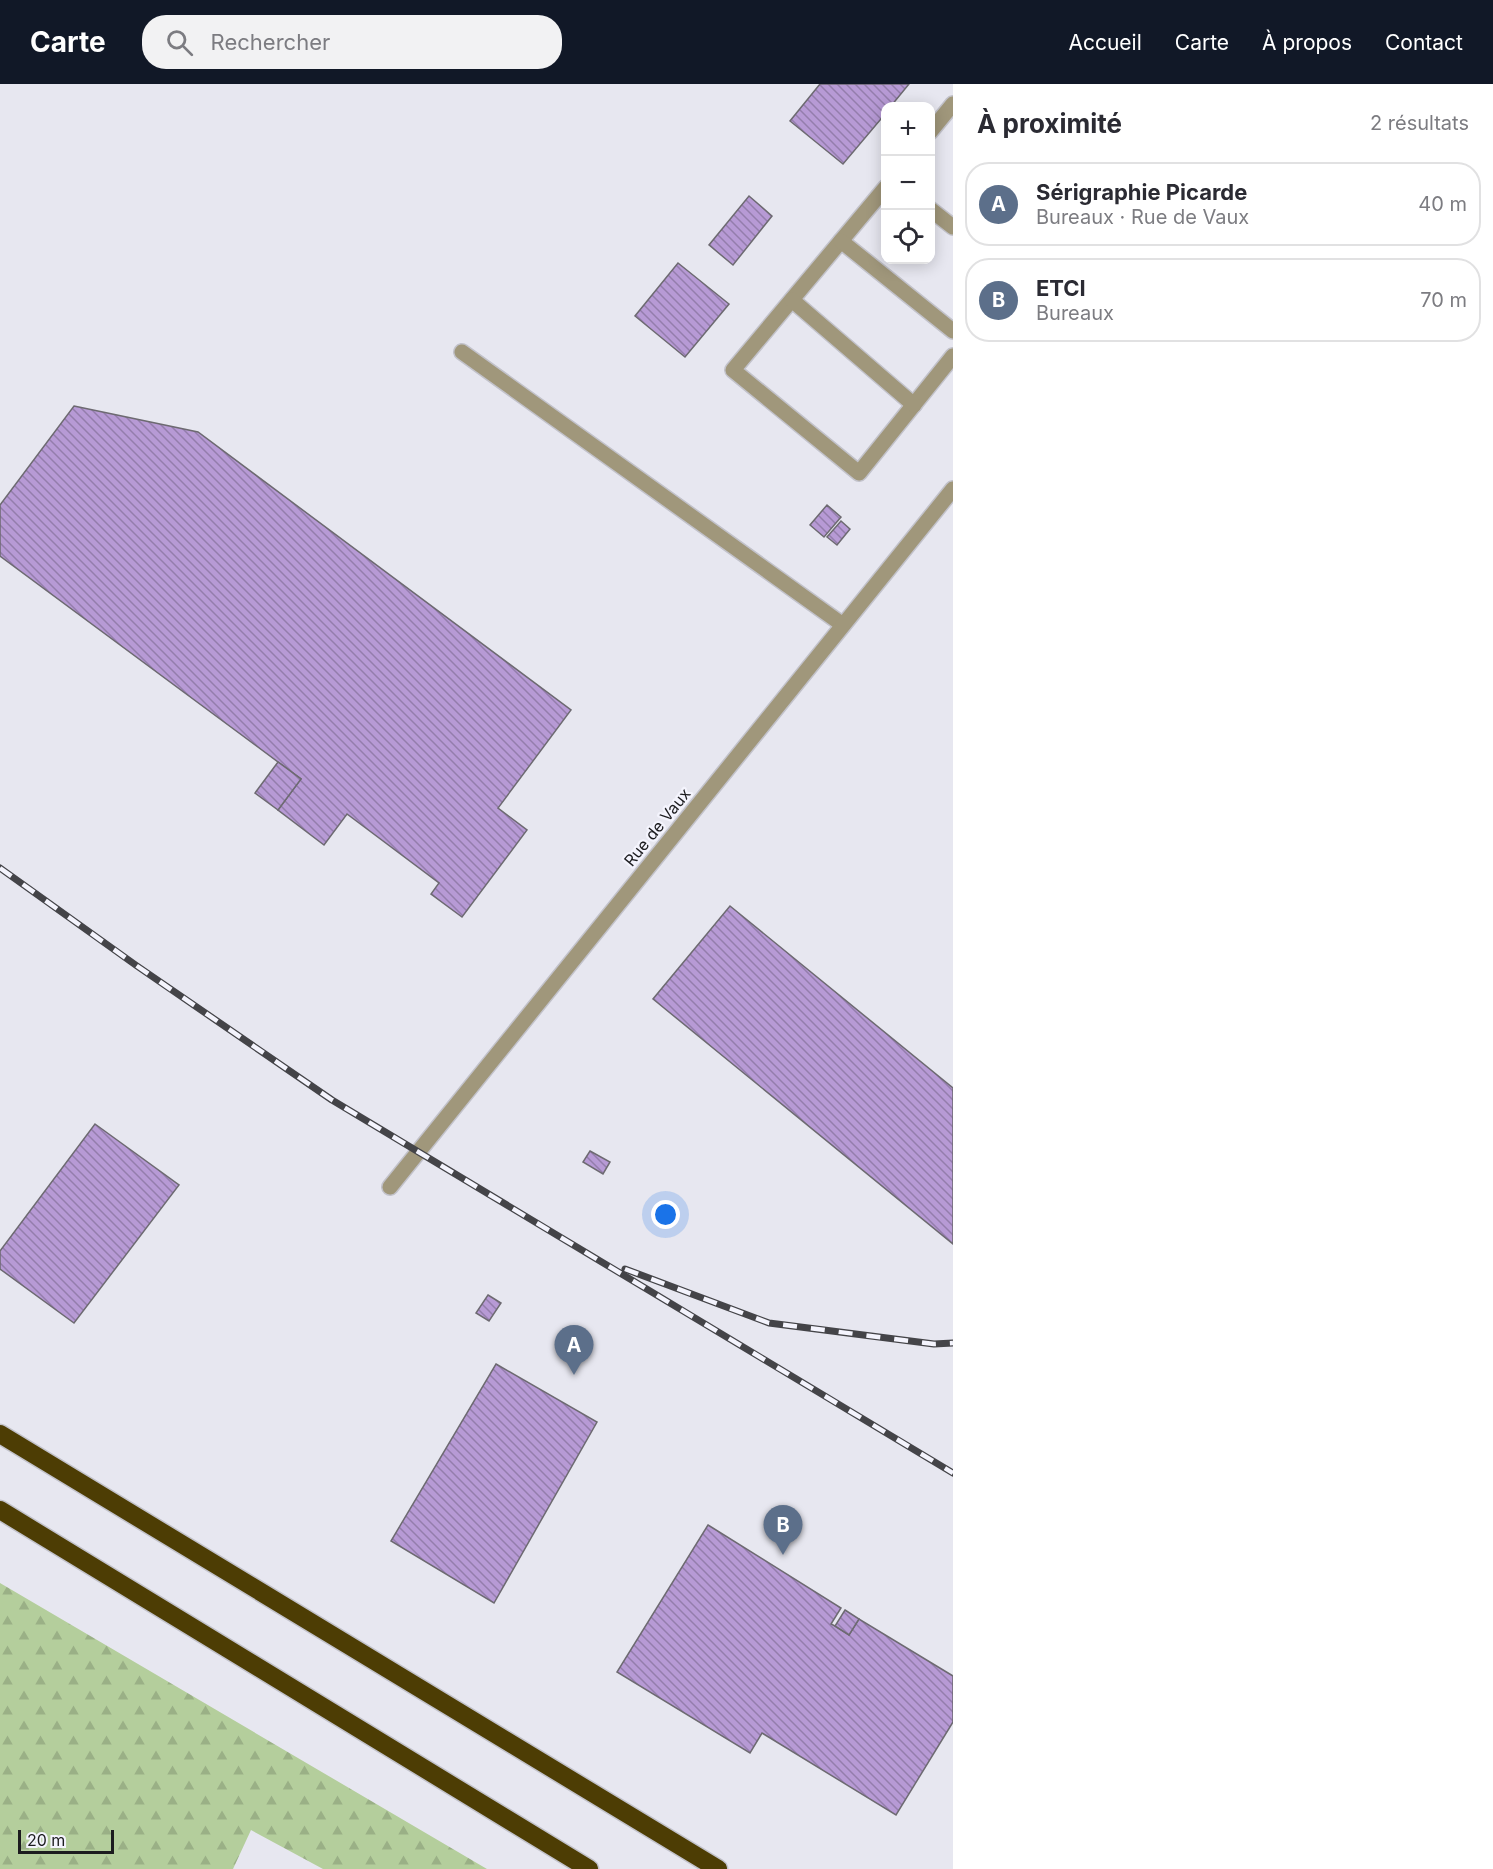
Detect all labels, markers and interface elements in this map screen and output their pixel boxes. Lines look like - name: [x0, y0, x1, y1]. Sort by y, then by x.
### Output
- search box: [142, 15, 562, 69]
- text: Carte: [30, 25, 106, 59]
- icon: search: [163, 26, 196, 59]
- text: Rechercher: [211, 29, 330, 55]
- text: Accueil: [1068, 30, 1142, 55]
- text: Carte: [1175, 30, 1229, 55]
- text: À propos: [1262, 30, 1352, 55]
- text: Contact: [1385, 30, 1463, 55]
- map controls: [881, 102, 935, 264]
- button: +: [881, 102, 935, 156]
- text: À proximité: [977, 108, 1122, 139]
- text: 2 résultats: [1370, 111, 1469, 135]
- button: −: [881, 156, 935, 210]
- text: Sérigraphie Picarde: [1036, 179, 1247, 205]
- text: A: [991, 192, 1006, 216]
- text: 40 m: [1418, 192, 1467, 216]
- text: Bureaux · Rue de Vaux: [1036, 205, 1249, 229]
- button: locate: [881, 210, 935, 264]
- text: ETCI: [1036, 275, 1086, 301]
- text: B: [992, 288, 1005, 312]
- text: 70 m: [1420, 288, 1467, 312]
- text: Bureaux: [1036, 301, 1114, 325]
- street label: Rue de Vaux: [619, 784, 695, 870]
- your location: [651, 1200, 680, 1229]
- pin: A: [554, 1326, 594, 1375]
- pin: B: [764, 1506, 802, 1555]
- scale bar: [18, 1827, 114, 1854]
- text: 20 m: [27, 1830, 65, 1850]

